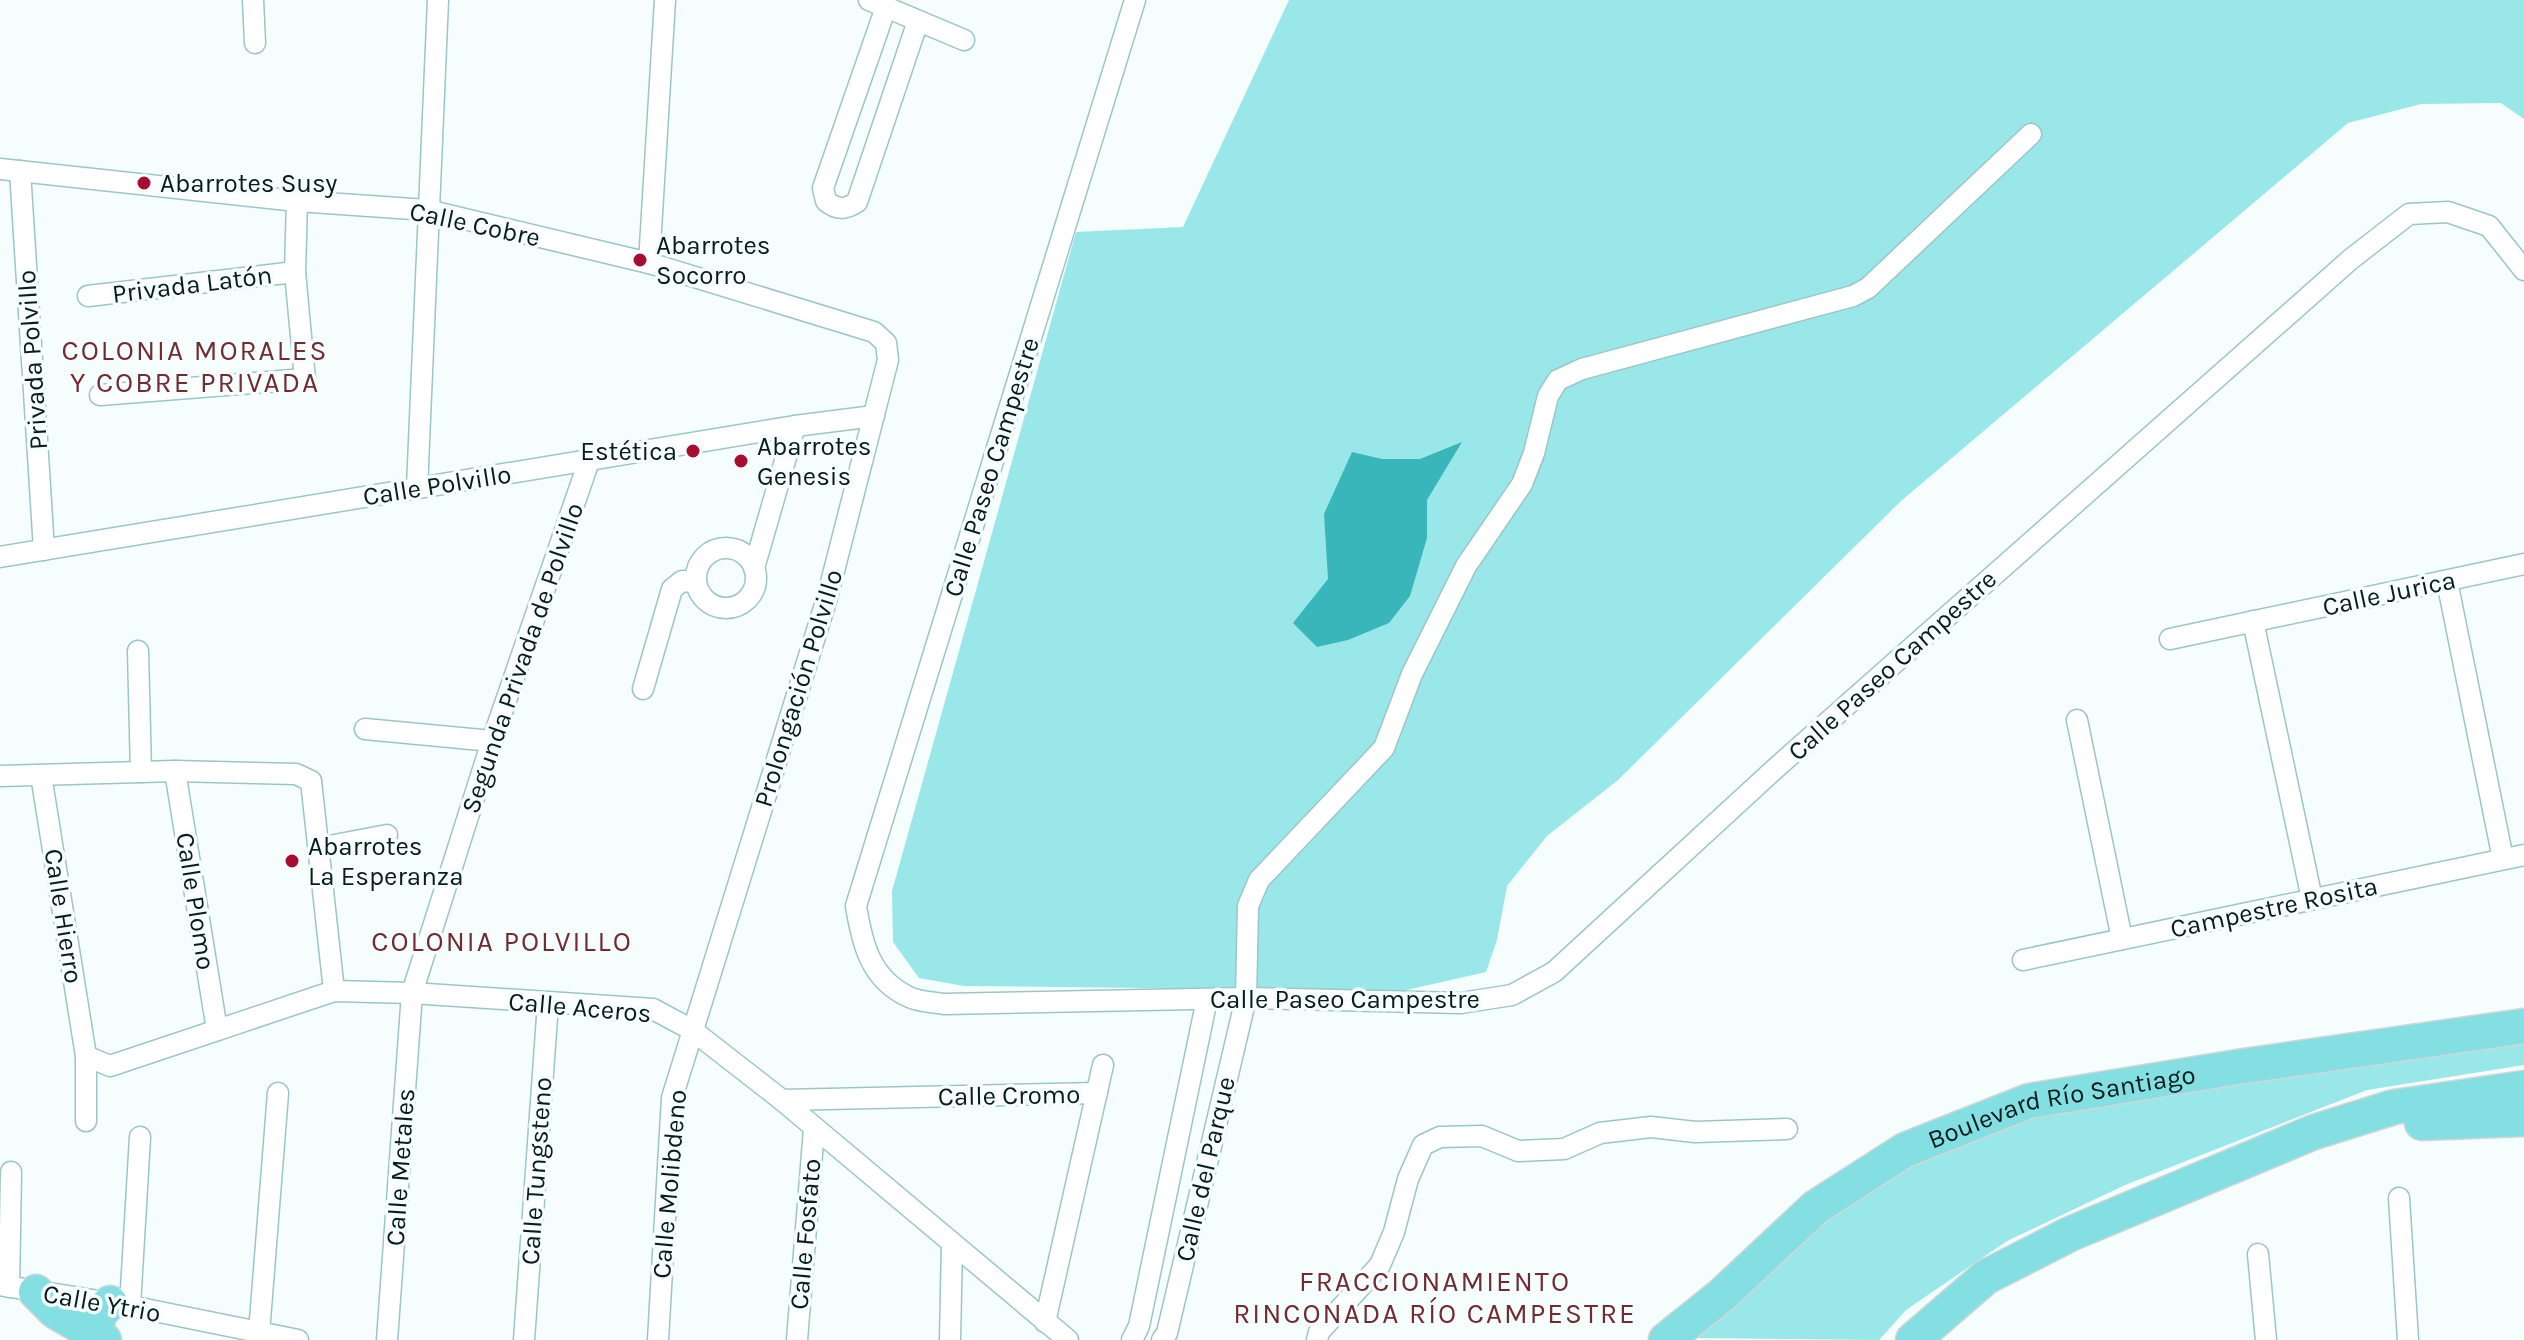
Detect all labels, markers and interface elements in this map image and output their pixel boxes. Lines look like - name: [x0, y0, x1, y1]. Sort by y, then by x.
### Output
- place label: Abarrotes Susy: [160, 168, 337, 199]
- marker: Abarrotes Susy: [135, 174, 153, 192]
- street label: Calle Cobre: [407, 196, 543, 253]
- place label: Abarrotes Socorro: [656, 230, 770, 291]
- marker: Abarrotes Socorro: [631, 251, 649, 269]
- street label: Privada Latón: [110, 259, 274, 310]
- street label: Privada Polvillo: [11, 269, 54, 451]
- district label: COLONIA MORALES Y COBRE PRIVADA: [62, 334, 328, 399]
- street label: Calle Paseo Campestre: [937, 334, 1046, 601]
- place label: Abarrotes Genesis: [757, 431, 871, 492]
- place label: Estética: [580, 436, 677, 467]
- marker: Estética: [684, 442, 702, 460]
- marker: Abarrotes Genesis: [732, 452, 750, 470]
- street label: Calle Polvillo: [361, 458, 513, 513]
- street label: Segunda Privada de Polvillo: [455, 499, 590, 817]
- street label: Calle Paseo Campestre: [1782, 564, 2003, 767]
- street label: Calle Jurica: [2320, 564, 2459, 623]
- street label: Prolongación Polvillo: [748, 566, 849, 811]
- street label: Calle Plomo: [169, 830, 222, 972]
- place label: Abarrotes La Esperanza: [308, 831, 464, 892]
- street label: Calle Hierro: [38, 847, 89, 986]
- marker: Abarrotes La Esperanza: [283, 852, 301, 870]
- street label: Campestre Rosita: [2168, 870, 2381, 945]
- district label: COLONIA POLVILLO: [371, 925, 633, 958]
- street label: Calle Paseo Campestre: [1210, 984, 1480, 1015]
- street label: Calle Aceros: [507, 986, 653, 1029]
- street label: Boulevard Río Santiago: [1923, 1059, 2198, 1155]
- street label: Calle del Parque: [1169, 1074, 1242, 1265]
- street label: Calle Tungsteno: [514, 1076, 559, 1266]
- street label: Calle Cromo: [938, 1079, 1080, 1112]
- street label: Calle Metales: [380, 1087, 421, 1247]
- street label: Calle Molibdeno: [646, 1088, 693, 1280]
- street label: Calle Fosfato: [783, 1157, 828, 1311]
- district label: FRACCIONAMIENTO RINCONADA RÍO CAMPESTRE: [1233, 1265, 1637, 1330]
- street label: Calle Ytrio: [41, 1278, 163, 1329]

